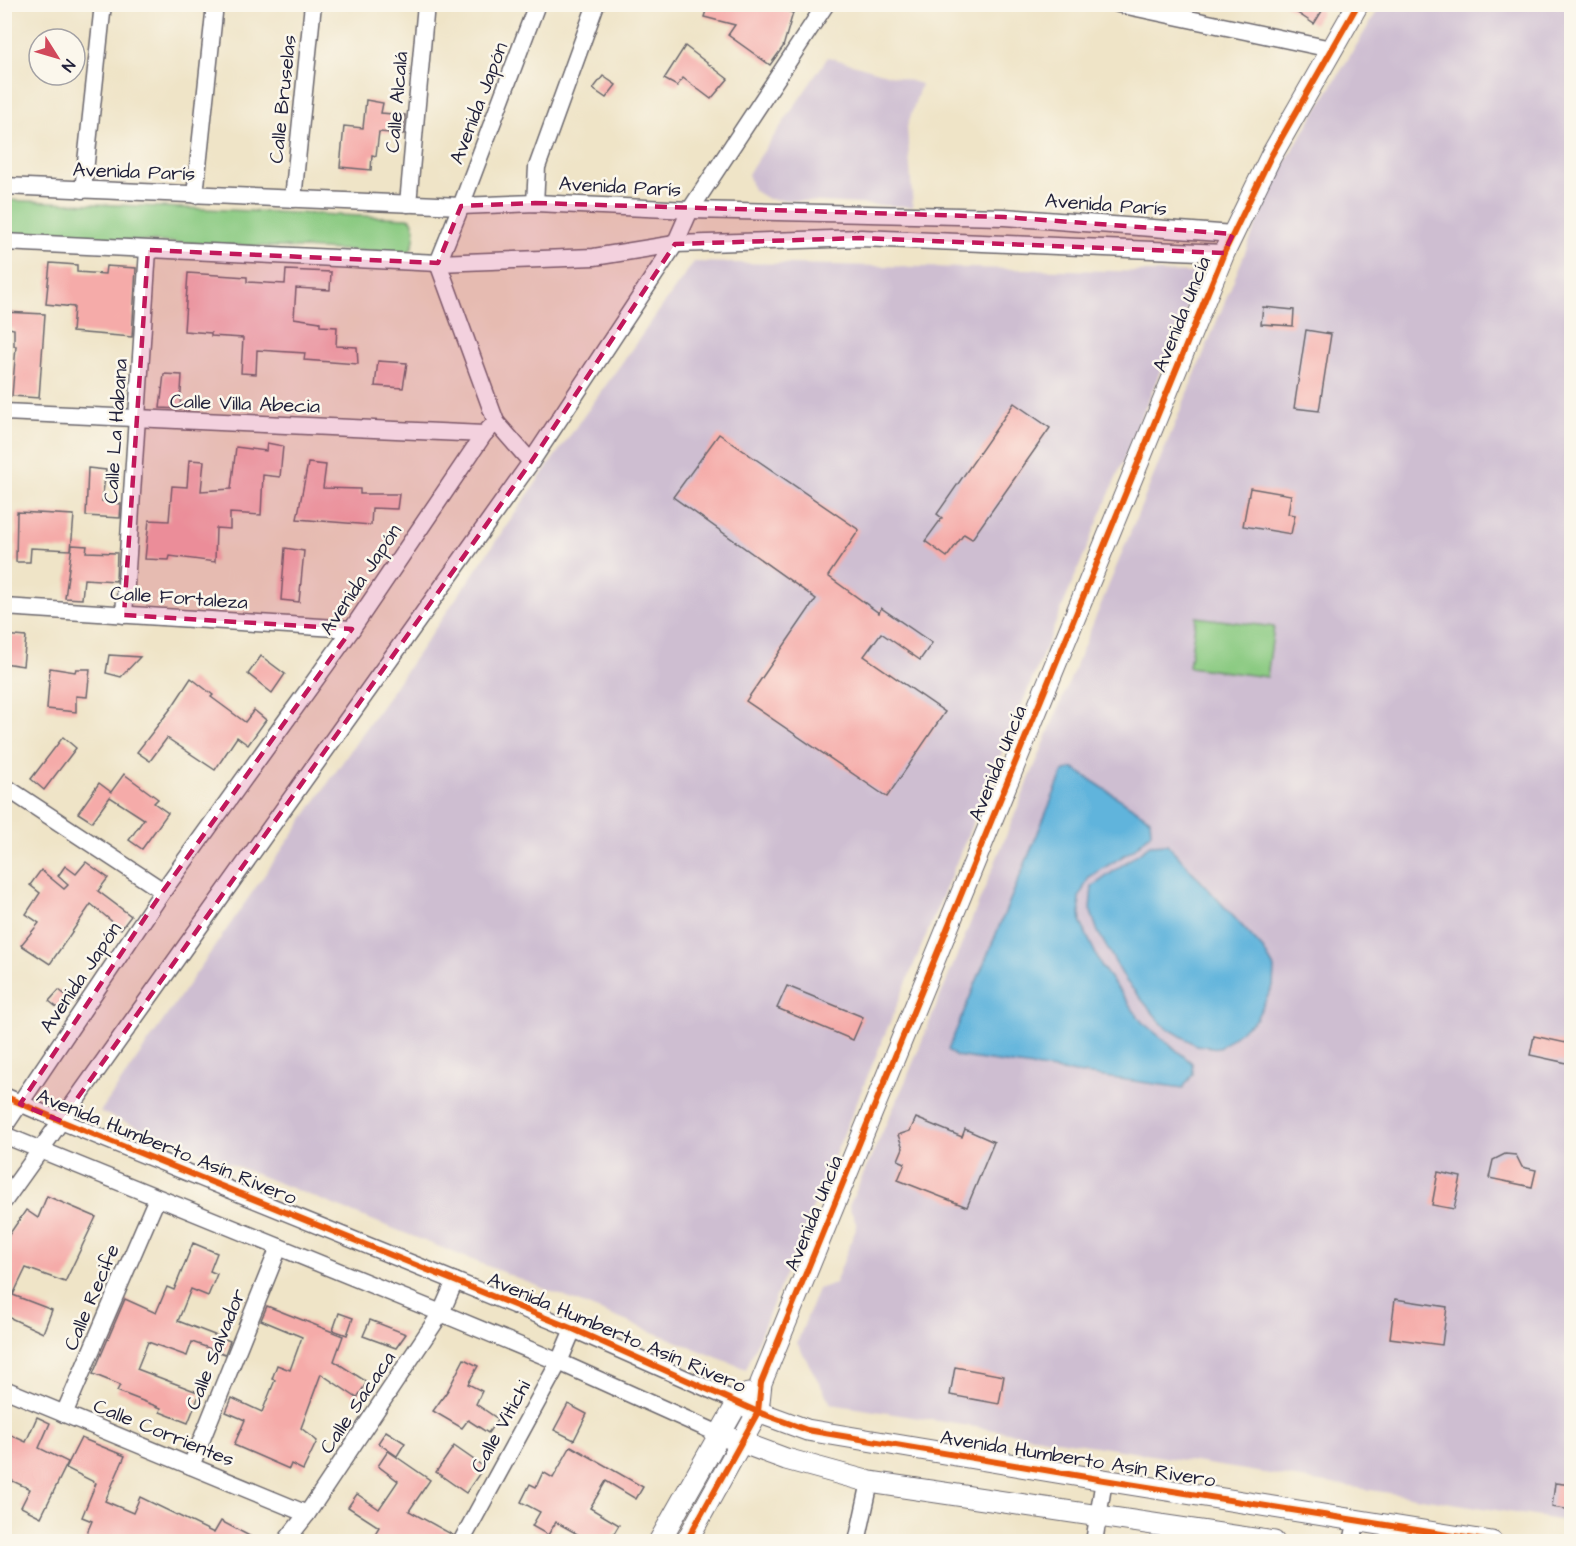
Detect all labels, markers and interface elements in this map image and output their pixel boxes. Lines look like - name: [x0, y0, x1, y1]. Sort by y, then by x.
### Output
- north arrow: [27, 27, 87, 87]
- street label: Calle Bruselas: [262, 33, 304, 165]
- street label: Avenida Japón: [443, 38, 515, 168]
- street label: Calle Alcalá: [379, 50, 415, 154]
- text: N: [56, 55, 80, 76]
- street label: Avenida París: [72, 156, 196, 188]
- street label: Avenida París: [558, 170, 682, 204]
- street label: Avenida París: [1044, 187, 1168, 223]
- street label: Avenida Uncía: [1146, 252, 1218, 376]
- street label: Calle La Habana: [97, 358, 135, 505]
- street label: Calle Villa Abecia: [169, 387, 321, 421]
- street label: Avenida Japón: [313, 518, 408, 641]
- street label: Calle Fortaleza: [109, 579, 249, 617]
- street label: Avenida Uncía: [962, 701, 1034, 825]
- street label: Avenida Japón: [33, 916, 128, 1039]
- street label: Avenida Humberto Asín Rivero: [32, 1082, 301, 1212]
- street label: Avenida Uncía: [778, 1151, 850, 1275]
- street label: Calle Recife: [57, 1240, 127, 1355]
- street label: Avenida Humberto Asín Rivero: [483, 1266, 750, 1400]
- street label: Calle Salvador: [179, 1284, 253, 1414]
- street label: Calle Sacaca: [313, 1346, 402, 1459]
- street label: Calle Vitichi: [464, 1375, 538, 1478]
- street label: Calle Corrientes: [89, 1392, 238, 1474]
- street label: Avenida Humberto Asín Rivero: [938, 1423, 1218, 1495]

